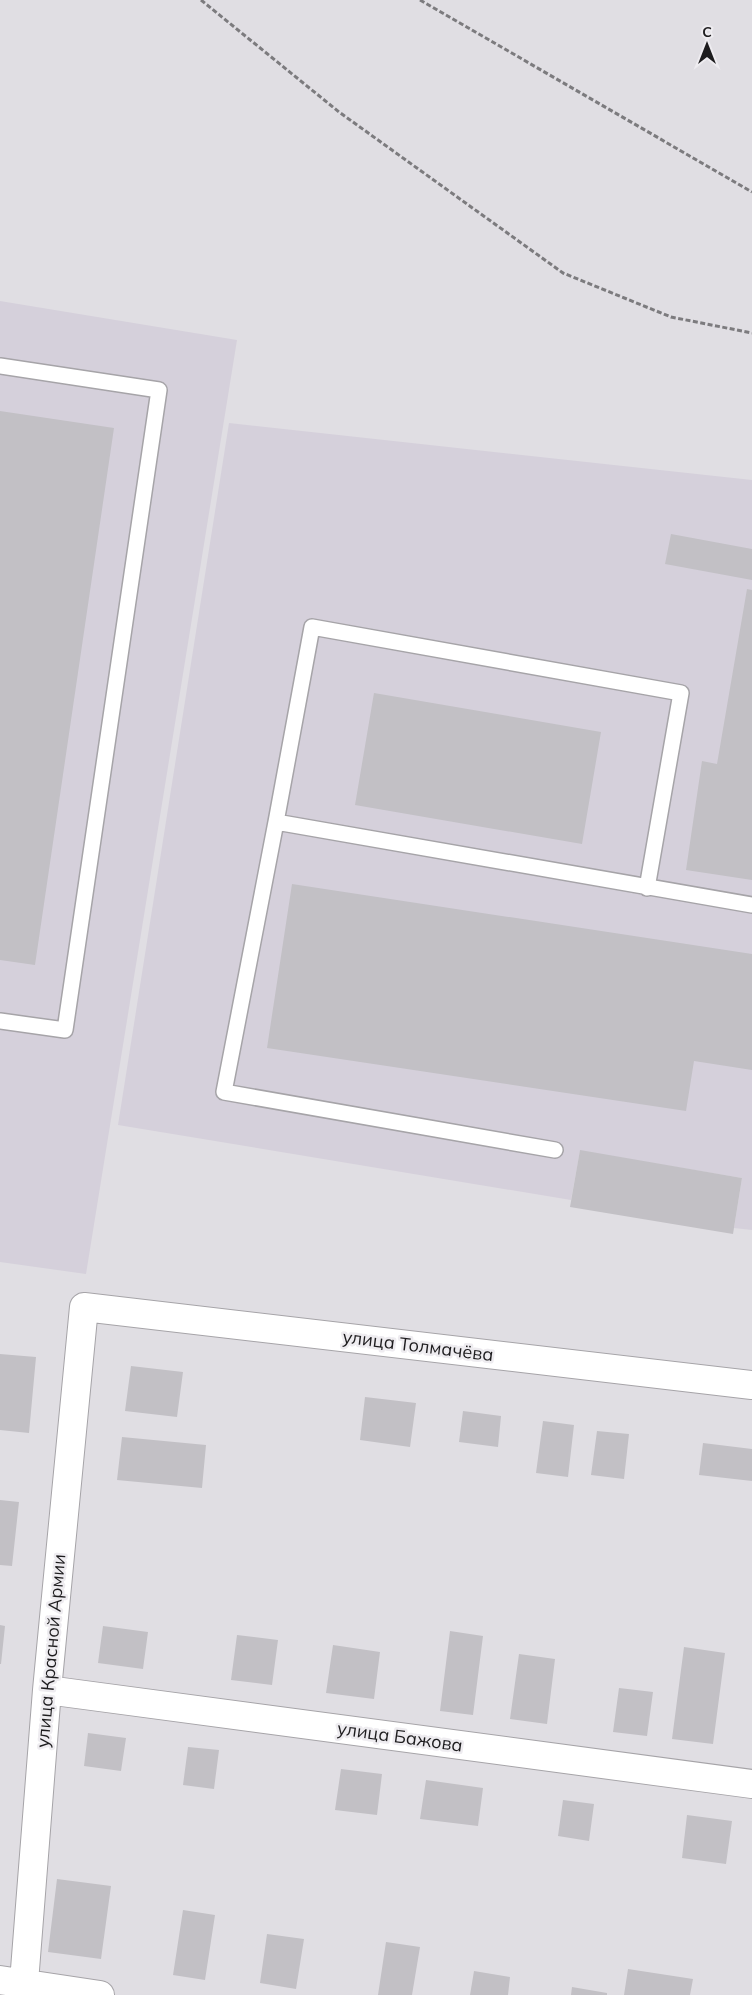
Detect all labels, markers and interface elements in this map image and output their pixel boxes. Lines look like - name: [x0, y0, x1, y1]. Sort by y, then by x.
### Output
- north arrow: [682, 20, 732, 70]
- text: С: [702, 23, 712, 41]
- street label: улица Толмачёва: [341, 1325, 495, 1366]
- street label: улица Красной Армии: [31, 1553, 70, 1749]
- street label: улица Бажова: [336, 1716, 464, 1757]

